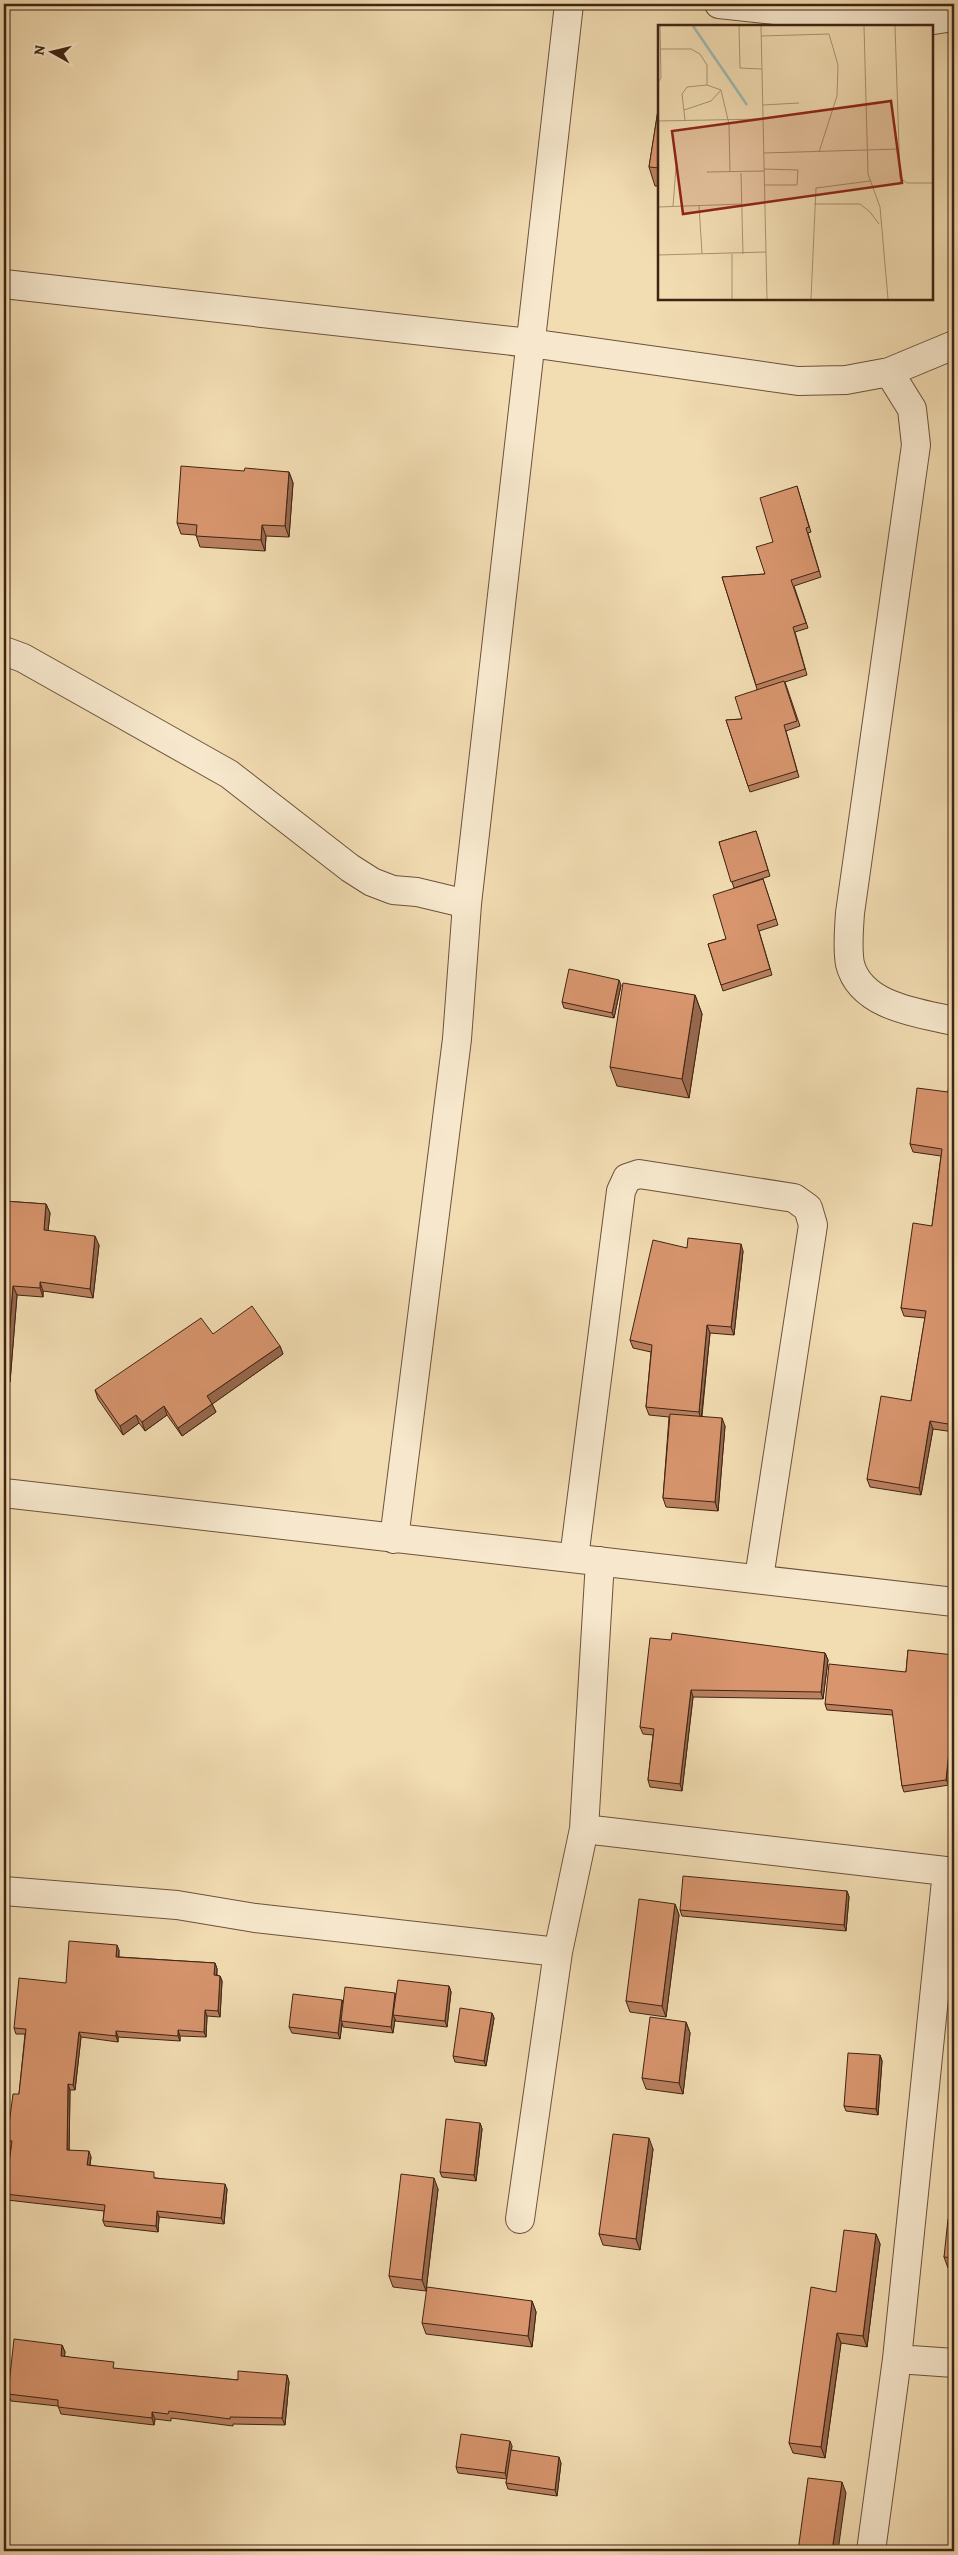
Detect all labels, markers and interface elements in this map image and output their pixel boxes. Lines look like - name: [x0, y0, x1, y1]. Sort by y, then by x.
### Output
- inset map: [658, 25, 933, 300]
- north arrow: [28, 28, 78, 78]
- text: N: [30, 44, 50, 57]

